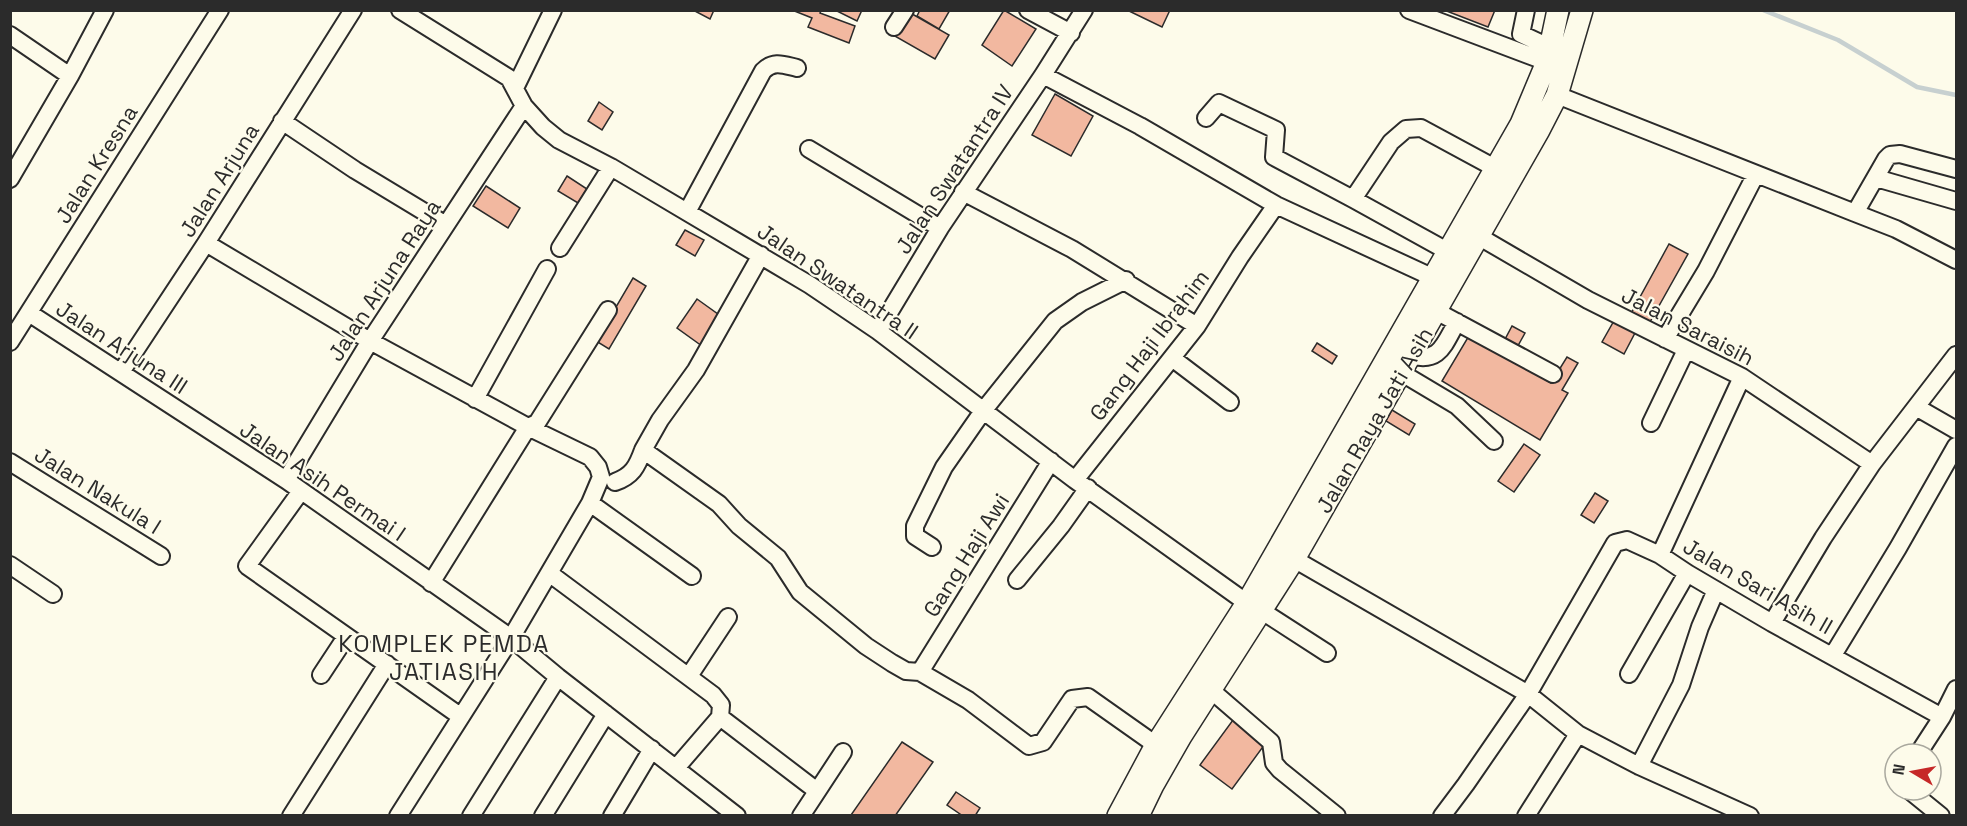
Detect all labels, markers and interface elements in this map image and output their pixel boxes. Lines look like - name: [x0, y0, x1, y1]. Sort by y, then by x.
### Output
- street label: Jalan Swatantra IV: [889, 79, 1019, 259]
- street label: Jalan Kresna: [49, 99, 144, 228]
- street label: Jalan Arjuna: [173, 117, 265, 242]
- street label: Jalan Arjuna Raya: [321, 194, 447, 366]
- street label: Jalan Swatantra II: [752, 217, 924, 345]
- street label: Gang Haji Ibrahim: [1083, 264, 1215, 426]
- street label: Jalan Saraisih: [1617, 281, 1759, 371]
- street label: Jalan Arjuna III: [51, 294, 193, 400]
- street label: Jalan Raya Jati Asih: [1309, 322, 1439, 518]
- street label: Jalan Asih Permai I: [235, 415, 411, 547]
- street label: Jalan Nakula I: [30, 440, 166, 540]
- street label: Gang Haji Awi: [917, 488, 1015, 622]
- street label: Jalan Sari Asih II: [1678, 532, 1838, 640]
- district label: KOMPLEK PEMDA JATIASIH: [338, 628, 550, 687]
- north arrow: [1883, 742, 1943, 802]
- text: N: [1887, 762, 1910, 777]

